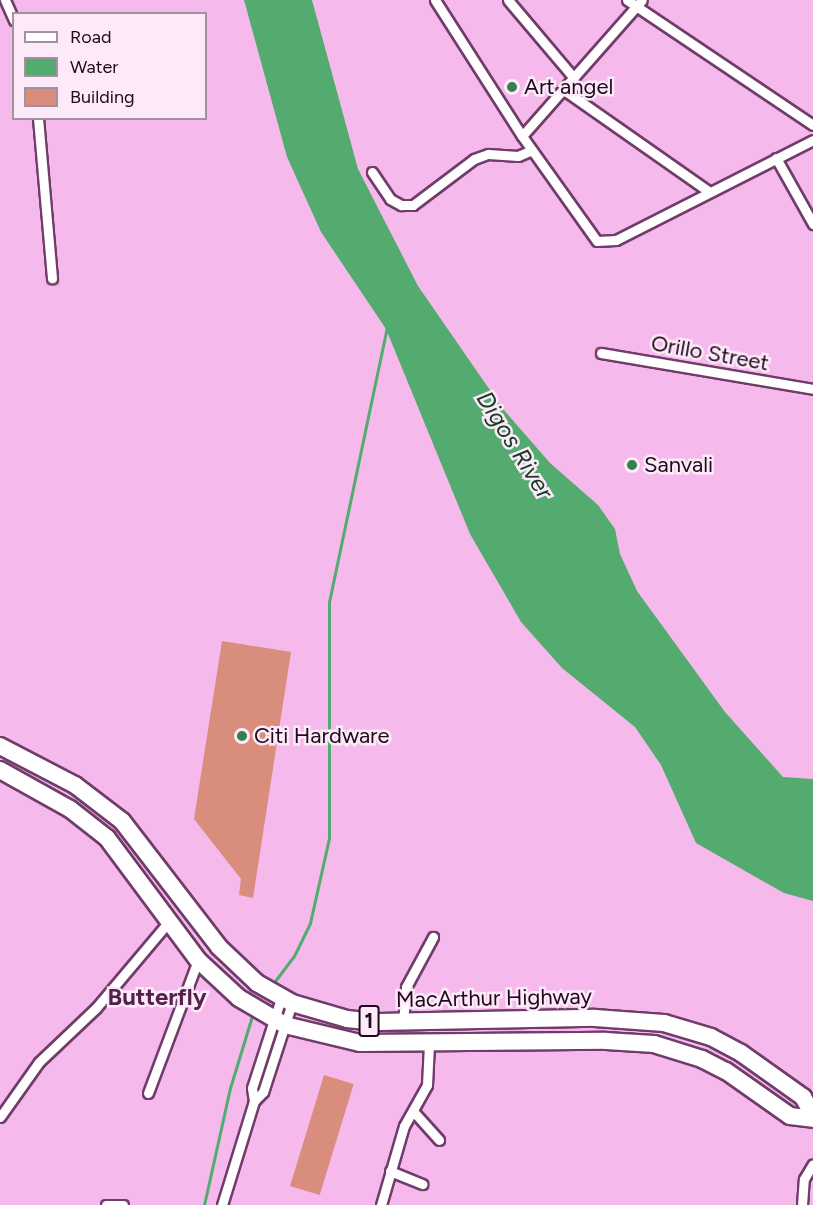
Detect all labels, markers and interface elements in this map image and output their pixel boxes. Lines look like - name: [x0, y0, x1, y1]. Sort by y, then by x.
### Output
- legend: [12, 12, 207, 120]
- text: Road: [70, 26, 111, 48]
- text: Water: [70, 56, 118, 78]
- place label: Art angel: [524, 74, 613, 100]
- marker: Art angel: [505, 80, 519, 94]
- text: Building: [70, 86, 135, 108]
- street label: Orillo Street: [649, 330, 771, 376]
- water label: Digos River: [471, 386, 559, 504]
- place label: Sanvali: [644, 452, 713, 478]
- marker: Sanvali: [625, 458, 639, 472]
- place label: Citi Hardware: [254, 723, 390, 749]
- marker: Citi Hardware: [235, 729, 249, 743]
- district label: Butterfly: [108, 983, 206, 1011]
- street label: MacArthur Highway: [396, 983, 592, 1013]
- road number: 1: [358, 1003, 380, 1039]

